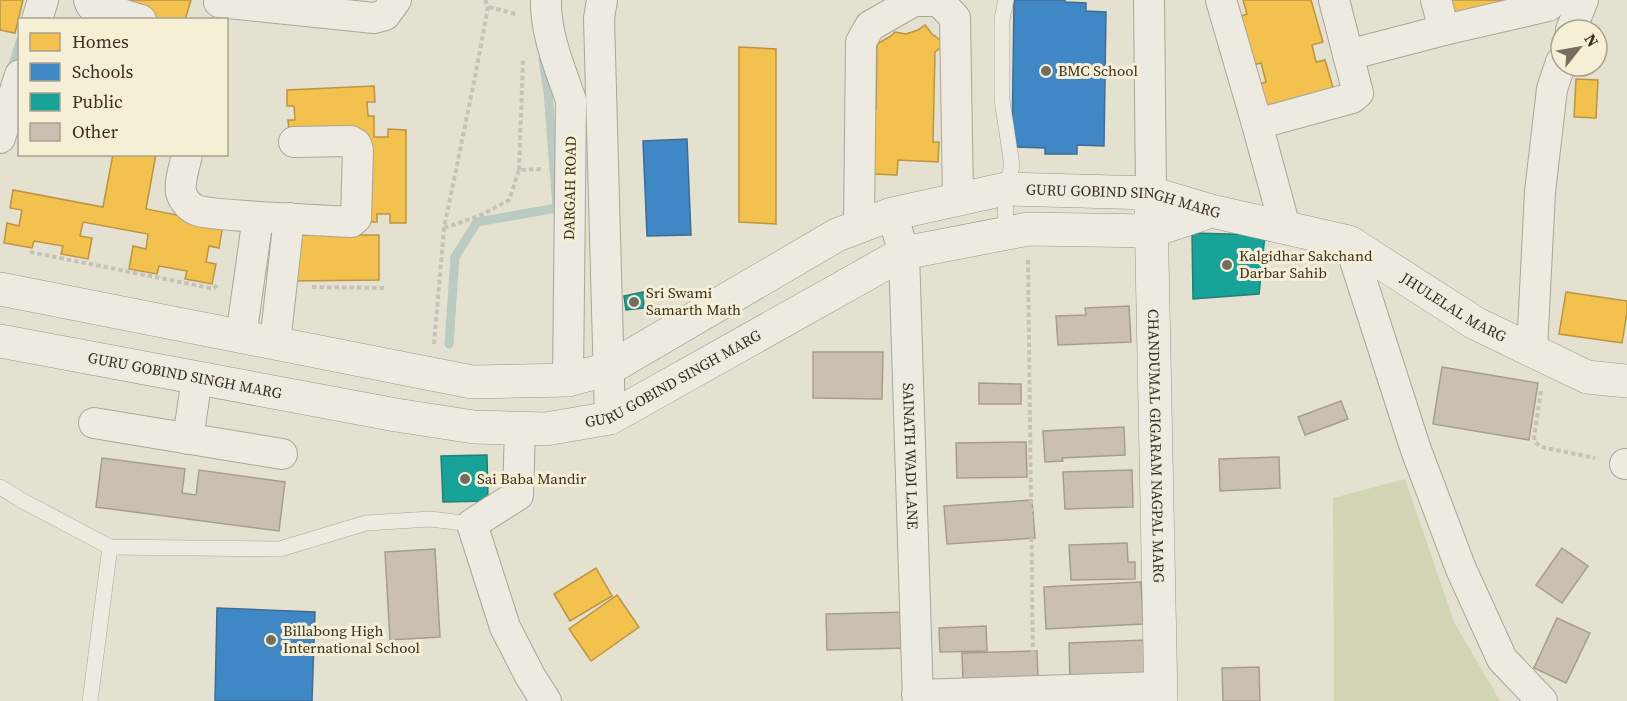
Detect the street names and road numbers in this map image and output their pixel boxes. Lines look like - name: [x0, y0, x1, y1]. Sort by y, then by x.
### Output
- street label: DARGAH ROAD: [558, 136, 581, 240]
- street label: GURU GOBIND SINGH MARG: [1026, 179, 1222, 223]
- street label: JHULELAL MARG: [1396, 266, 1510, 347]
- street label: CHANDUMAL GIGARAM NAGPAL MARG: [1143, 309, 1170, 583]
- street label: GURU GOBIND SINGH MARG: [583, 324, 765, 432]
- street label: GURU GOBIND SINGH MARG: [86, 347, 284, 403]
- street label: SAINATH WADI LANE: [898, 382, 924, 530]

